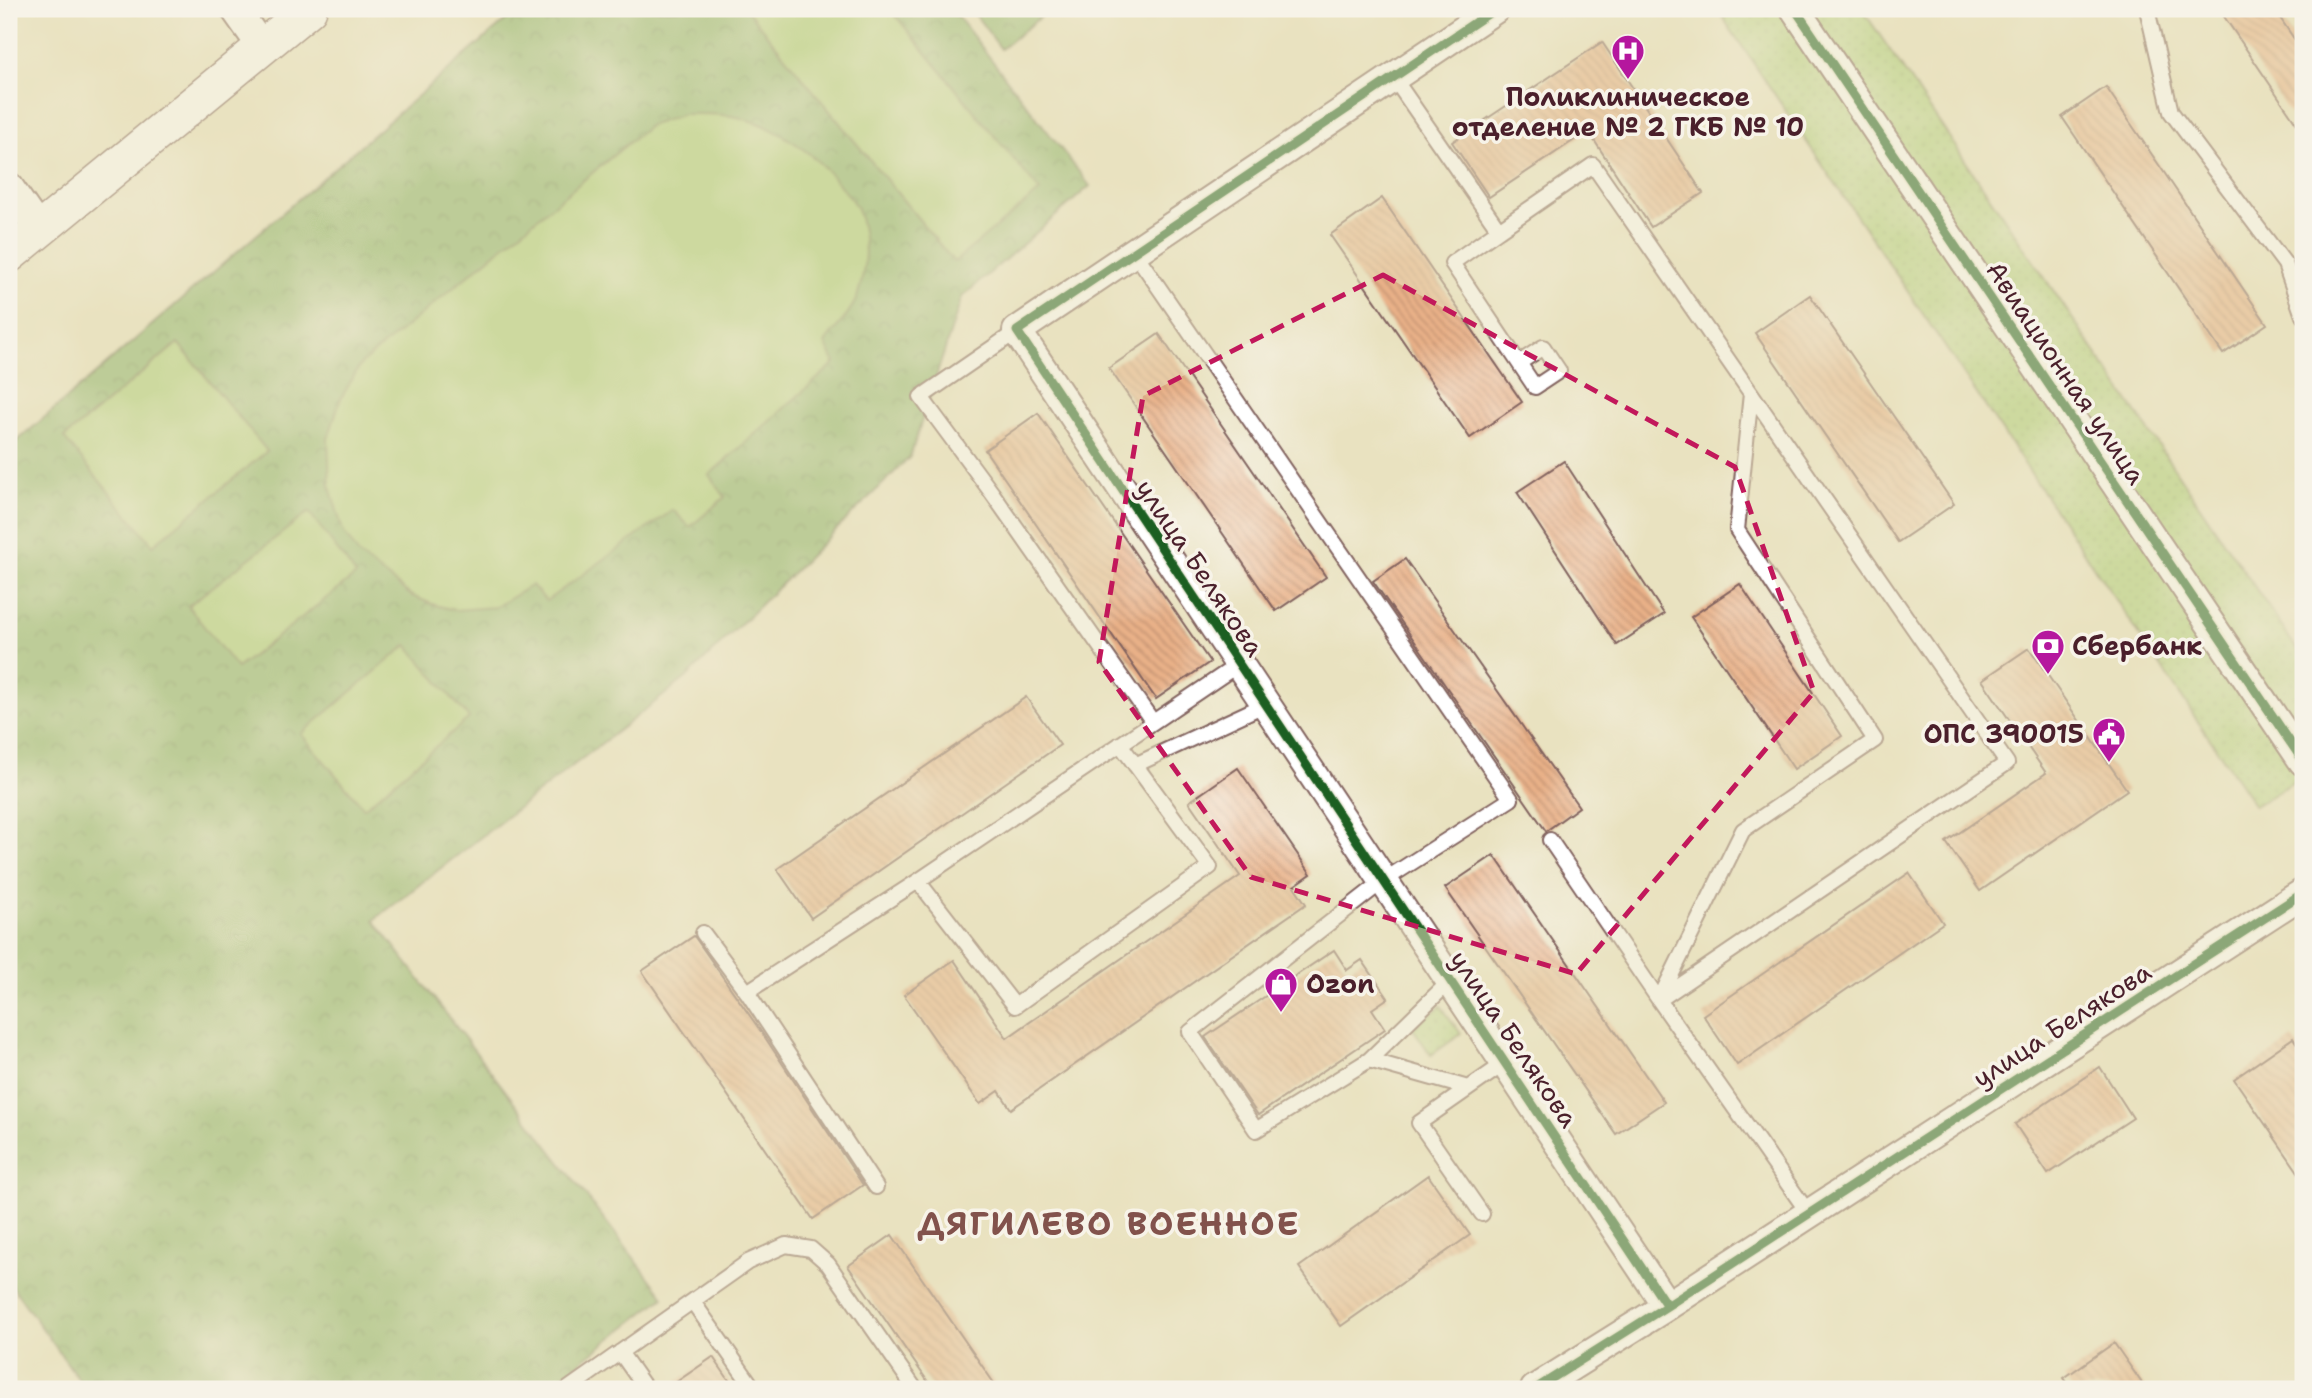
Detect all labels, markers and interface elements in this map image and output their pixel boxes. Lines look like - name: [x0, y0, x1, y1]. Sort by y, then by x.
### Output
- hospital icon: Поликлиническое отделение № 2 ГКБ № 10: [1609, 32, 1647, 81]
- place label: Поликлиническое отделение № 2 ГКБ № 10: [1452, 79, 1804, 144]
- street label: Авиационная улица: [1979, 254, 2154, 491]
- street label: улица Белякова: [1128, 472, 1273, 663]
- bank icon: Сбербанк: [2029, 627, 2067, 676]
- place label: Сбербанк: [2072, 628, 2202, 663]
- public building icon: ОПС 390015: [2090, 715, 2128, 764]
- place label: ОПС 390015: [1923, 716, 2084, 751]
- street label: улица Белякова: [1442, 943, 1587, 1134]
- street label: улица Белякова: [1966, 954, 2158, 1095]
- shop icon: Ozon: [1262, 965, 1300, 1014]
- place label: Ozon: [1306, 966, 1375, 1001]
- district label: ДЯГИЛЕВО ВОЕННОЕ: [918, 1201, 1300, 1246]

